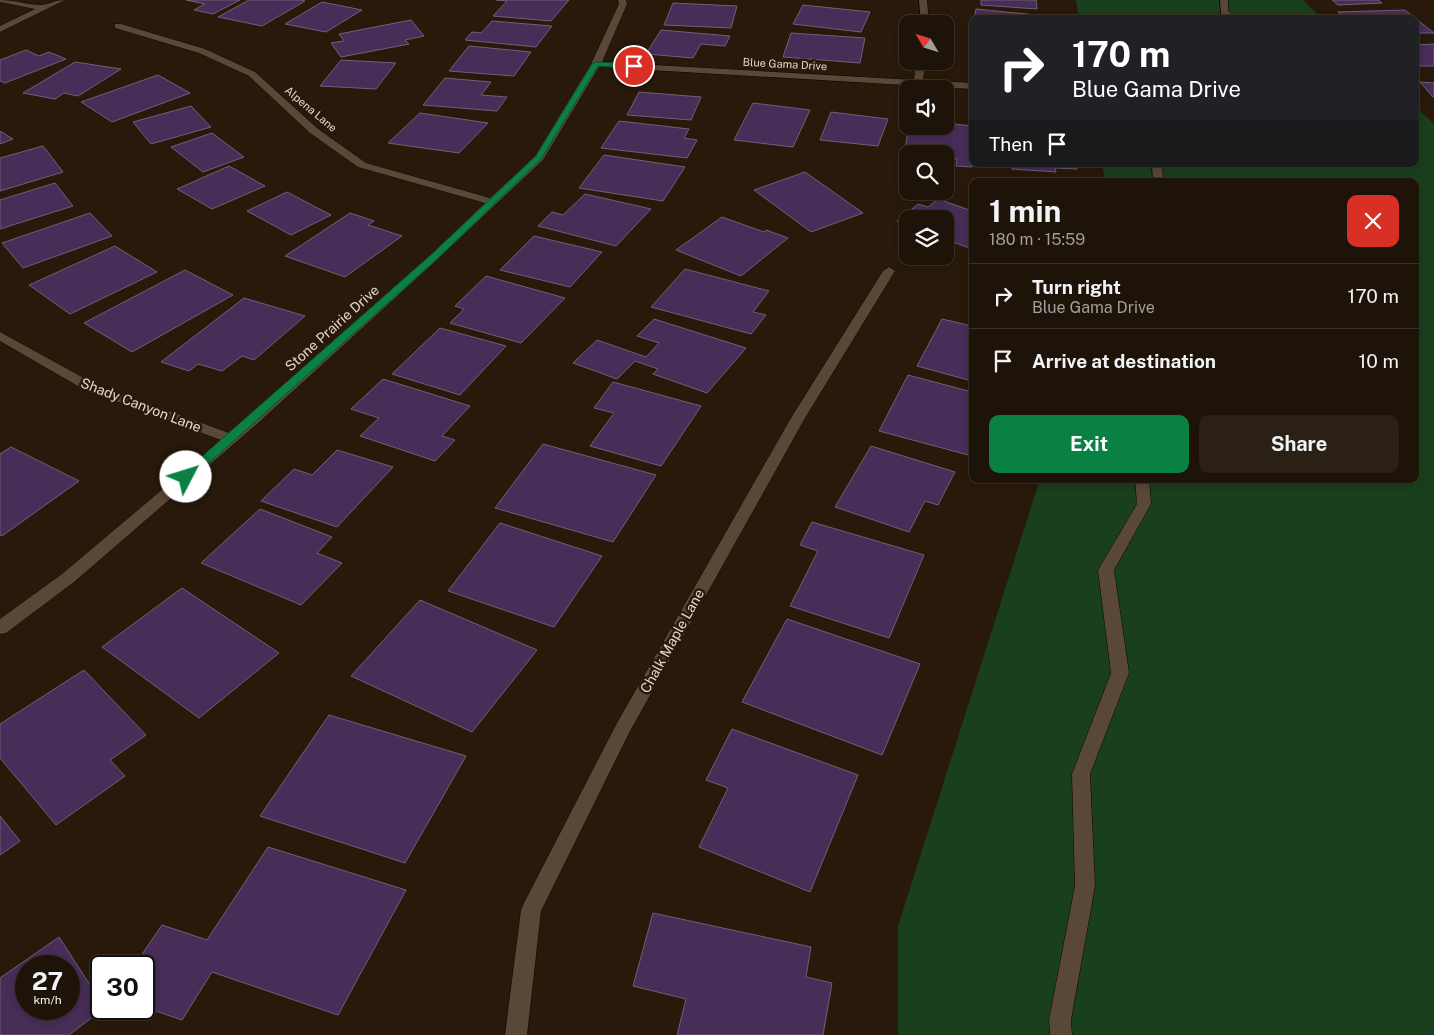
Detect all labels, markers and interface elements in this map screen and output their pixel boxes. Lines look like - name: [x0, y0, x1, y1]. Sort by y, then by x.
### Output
- north arrow: [899, 15, 954, 70]
- map controls: [899, 15, 954, 265]
- text: 170 m: [1072, 34, 1170, 75]
- icon: right: [989, 35, 1054, 100]
- pin: [613, 45, 655, 87]
- icon: arrive: [620, 52, 648, 80]
- street label: Blue Gama Drive: [743, 56, 827, 72]
- text: Blue Gama Drive: [1072, 76, 1241, 102]
- button: sound: [899, 80, 954, 135]
- street label: Alpena Lane: [283, 84, 339, 134]
- icon: arrive: [1043, 130, 1071, 158]
- text: Then: [989, 133, 1033, 155]
- button: search: [899, 145, 954, 200]
- text: 1 min: [989, 193, 1061, 229]
- button: close: [1347, 195, 1399, 247]
- button: layers: [899, 210, 954, 265]
- text: 180 m · 15:59: [989, 230, 1085, 249]
- text: Turn right: [1032, 276, 1121, 298]
- street label: Stone Prairie Drive: [282, 282, 382, 374]
- icon: right: [989, 282, 1017, 310]
- text: 170 m: [1348, 285, 1399, 307]
- text: Blue Gama Drive: [1032, 298, 1155, 317]
- icon: arrive: [989, 347, 1017, 375]
- text: Arrive at destination: [1032, 350, 1216, 372]
- text: 10 m: [1359, 350, 1399, 372]
- street label: Shady Canyon Lane: [78, 375, 204, 435]
- button: Exit: [989, 415, 1189, 473]
- button: Share: [1199, 415, 1399, 473]
- position arrow: [159, 450, 211, 502]
- street label: Chalk Maple Lane: [637, 586, 707, 696]
- speed limit sign: 30: [90, 955, 155, 1020]
- text: 27: [32, 966, 63, 996]
- text: km/h: [33, 993, 62, 1007]

